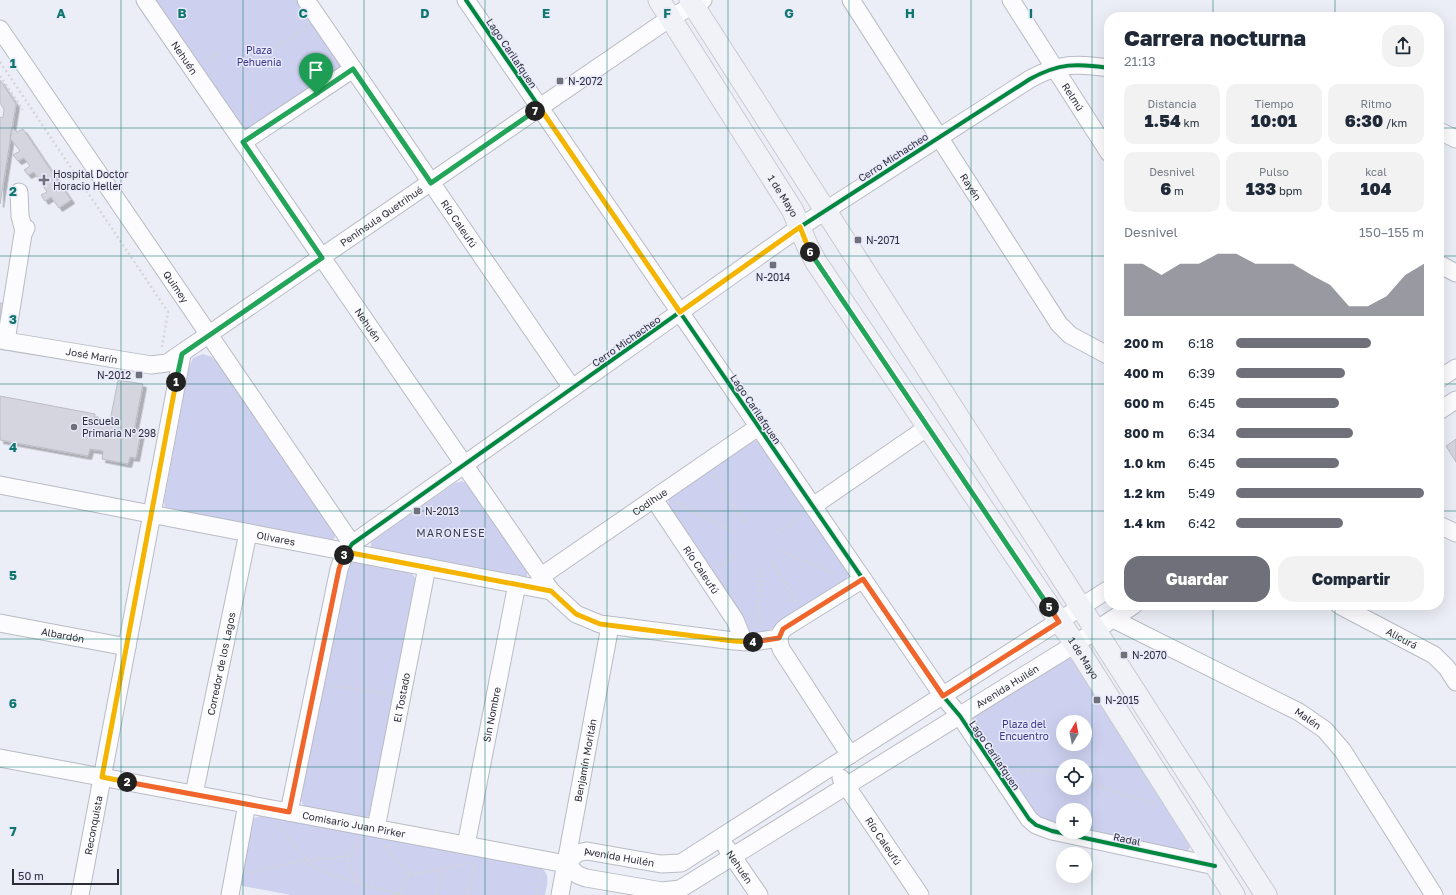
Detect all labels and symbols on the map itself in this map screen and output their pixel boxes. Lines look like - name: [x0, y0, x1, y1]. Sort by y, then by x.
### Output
- text: A: [56, 5, 66, 21]
- text: B: [177, 5, 187, 21]
- text: C: [298, 5, 308, 21]
- text: D: [420, 5, 430, 21]
- text: E: [542, 5, 550, 21]
- text: F: [663, 5, 671, 21]
- text: G: [784, 5, 794, 21]
- text: H: [905, 5, 915, 21]
- text: I: [1029, 5, 1033, 21]
- street label: Lago Carilafquen: [484, 16, 540, 90]
- street label: Nehuén: [169, 39, 200, 77]
- park label: Plaza Pehuenia: [237, 44, 281, 68]
- pin: [299, 53, 333, 94]
- text: 1: [10, 55, 17, 71]
- place label: N-2072: [568, 75, 603, 87]
- marker: N-2072: [555, 76, 565, 86]
- street label: Relmú: [1060, 81, 1086, 113]
- pin: 7: [525, 101, 545, 121]
- street label: Cerro Michacheo: [856, 130, 930, 184]
- place label: Hospital Doctor Horacio Heller: [53, 168, 129, 192]
- street label: Rayén: [958, 171, 984, 202]
- street label: 1 de Mayo: [766, 173, 801, 219]
- marker: Hospital Doctor Horacio Heller: [38, 174, 50, 186]
- text: 2: [9, 183, 17, 199]
- street label: Península Quetrihué: [338, 183, 425, 249]
- street label: Río Caleufú: [439, 197, 480, 250]
- place label: N-2071: [866, 234, 900, 246]
- marker: N-2071: [853, 235, 863, 245]
- pin: 6: [800, 242, 820, 262]
- marker: N-2014: [768, 260, 778, 270]
- street label: Quimey: [161, 268, 191, 305]
- place label: N-2014: [756, 271, 790, 283]
- street label: Nehuén: [353, 306, 384, 344]
- text: 3: [9, 311, 17, 327]
- street label: Cerro Michacheo: [589, 313, 663, 369]
- street label: José Marín: [65, 345, 118, 365]
- place label: N-2012: [97, 369, 131, 381]
- marker: N-2012: [134, 370, 144, 380]
- pin: 1: [166, 372, 186, 392]
- street label: Lago Carilafquen: [728, 372, 784, 446]
- place label: Escuela Primaria Nº 298: [82, 415, 156, 439]
- marker: Escuela Primaria Nº 298: [69, 422, 79, 432]
- text: 4: [9, 439, 17, 455]
- street label: Codihue: [630, 485, 669, 518]
- place label: N-2013: [425, 505, 459, 517]
- marker: N-2013: [412, 506, 422, 516]
- district label: MARONESE: [416, 526, 486, 539]
- street label: Olivares: [256, 528, 296, 548]
- street label: Río Caleufú: [681, 543, 722, 596]
- pin: 3: [334, 545, 354, 565]
- text: 5: [9, 567, 17, 583]
- pin: 5: [1039, 597, 1059, 617]
- street label: Corredor de los Lagos: [204, 611, 237, 716]
- street label: Albardón: [40, 625, 85, 645]
- street label: Alicurá: [1384, 625, 1419, 651]
- pin: 4: [743, 632, 763, 652]
- street label: 1 de Mayo: [1066, 635, 1102, 681]
- place label: N-2070: [1132, 649, 1167, 661]
- marker: N-2070: [1119, 650, 1129, 660]
- street label: Avenida Huilén: [973, 662, 1041, 710]
- street label: El Tostado: [391, 672, 412, 723]
- street label: Sin Nombre: [480, 686, 503, 743]
- place label: N-2015: [1105, 694, 1139, 706]
- text: 6: [9, 695, 17, 711]
- marker: N-2015: [1092, 695, 1102, 705]
- street label: Malén: [1293, 705, 1324, 732]
- north arrow: [1056, 715, 1092, 751]
- street label: Benjamín Moritán: [571, 718, 599, 803]
- street label: Lago Carilafquen: [967, 718, 1023, 792]
- park label: Plaza del Encuentro: [999, 718, 1049, 742]
- pin: 2: [117, 772, 137, 792]
- street label: Reconquista: [82, 795, 105, 856]
- street label: Comisario Juan Pirker: [301, 809, 406, 840]
- street label: Río Caleufú: [863, 815, 904, 867]
- text: 7: [9, 823, 17, 839]
- street label: Radal: [1112, 830, 1142, 848]
- street label: Avenida Huilén: [582, 844, 655, 869]
- street label: Nehuén: [724, 848, 755, 886]
- scale bar: [12, 867, 119, 886]

